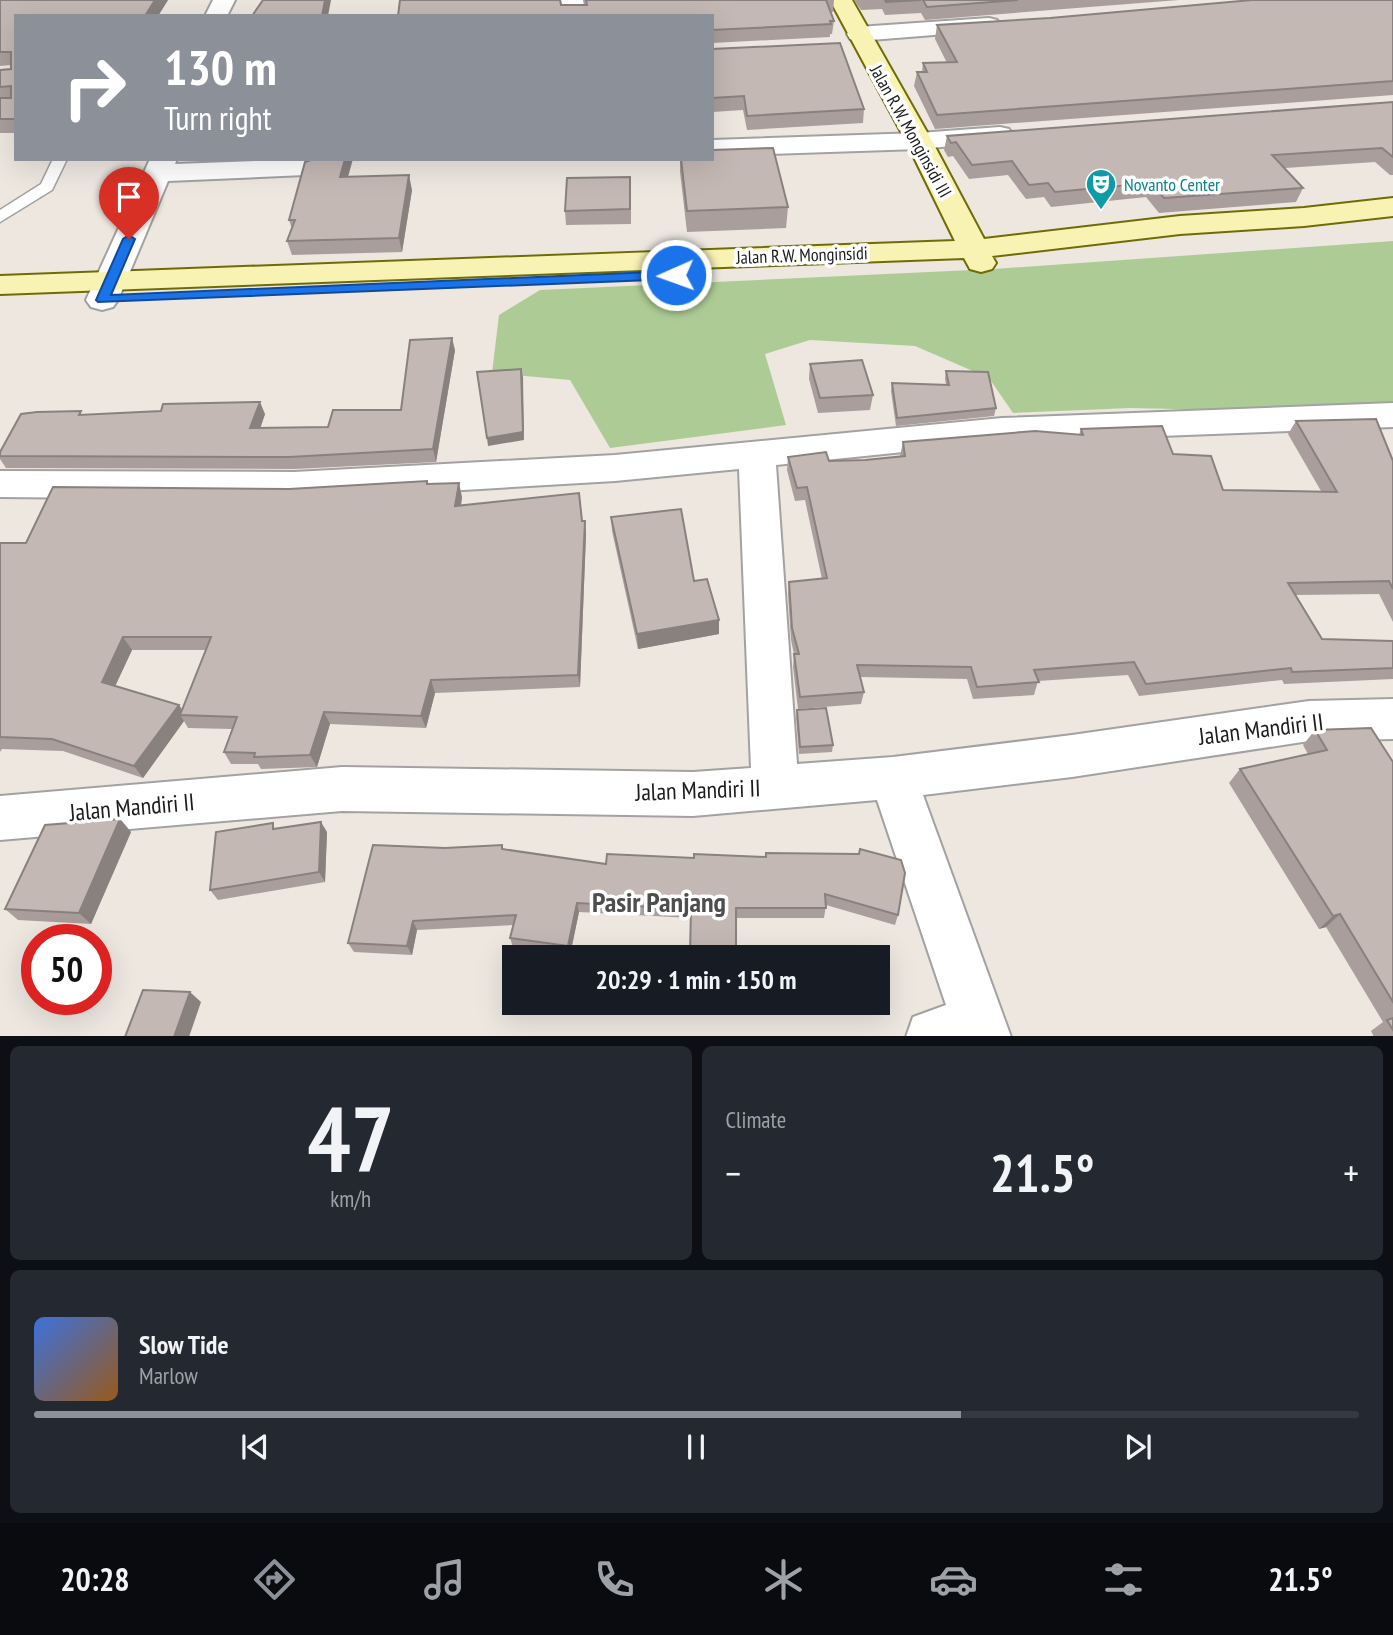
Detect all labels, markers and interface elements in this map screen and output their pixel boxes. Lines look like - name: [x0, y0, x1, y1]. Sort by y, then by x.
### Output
- text: 130 m: [164, 35, 277, 99]
- icon: right: [49, 42, 140, 133]
- street label: Jalan R.W. Monginsidi III: [865, 60, 957, 201]
- text: Turn right: [164, 97, 272, 139]
- pin: [99, 167, 159, 239]
- theatre icon: Novanto Center: [1084, 167, 1118, 211]
- place label: Novanto Center: [1124, 173, 1220, 196]
- icon: arrive: [110, 178, 148, 216]
- position arrow: [639, 238, 713, 312]
- street label: Jalan R.W. Monginsidi: [735, 241, 868, 269]
- street label: Jalan Mandiri II: [1196, 706, 1325, 752]
- street label: Jalan Mandiri II: [634, 772, 761, 808]
- street label: Jalan Mandiri II: [67, 786, 196, 828]
- district label: Pasir Panjang: [592, 883, 726, 920]
- speed limit sign: 50: [21, 924, 112, 1015]
- text: 20:29 · 1 min · 150 m: [596, 963, 796, 996]
- text: 47: [307, 1079, 394, 1197]
- text: Climate: [726, 1105, 786, 1134]
- text: 21.5°: [990, 1139, 1095, 1206]
- text: −: [726, 1148, 741, 1197]
- text: +: [1343, 1148, 1359, 1197]
- text: km/h: [330, 1184, 371, 1213]
- text: Slow Tide: [139, 1328, 229, 1361]
- text: Marlow: [139, 1361, 198, 1390]
- icon: previous: [236, 1428, 274, 1466]
- icon: pause: [677, 1428, 715, 1466]
- icon: next: [1119, 1428, 1157, 1466]
- icon: directions: [250, 1555, 299, 1604]
- icon: music: [420, 1555, 469, 1604]
- icon: phone: [590, 1555, 639, 1604]
- icon: climate: [759, 1555, 808, 1604]
- icon: car: [929, 1555, 978, 1604]
- icon: filters: [1099, 1555, 1148, 1604]
- text: 20:28: [60, 1558, 130, 1600]
- text: 21.5°: [1268, 1558, 1333, 1600]

